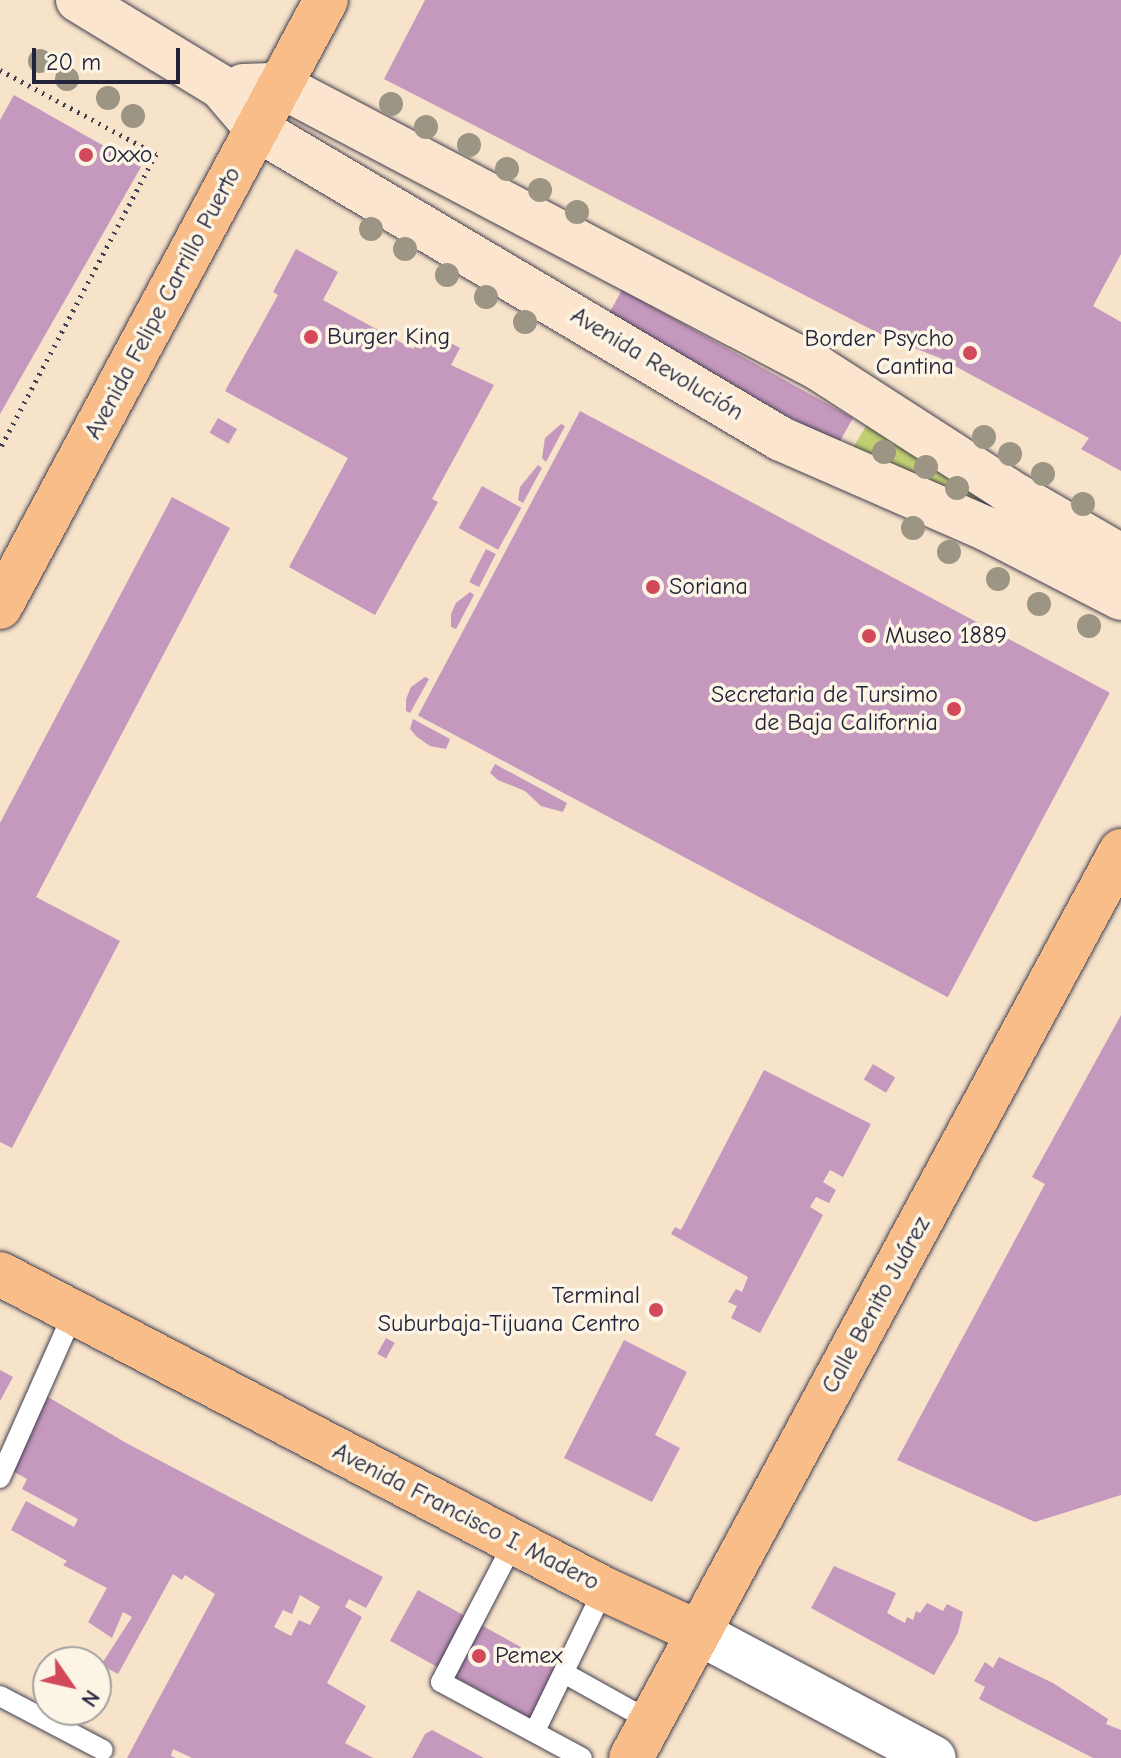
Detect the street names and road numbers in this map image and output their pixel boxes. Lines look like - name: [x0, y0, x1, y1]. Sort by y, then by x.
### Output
- street label: Avenida Felipe Carrillo Puerto: [79, 162, 247, 444]
- street label: Avenida Revolución: [566, 301, 748, 427]
- street label: Calle Benito Juárez: [816, 1212, 936, 1398]
- street label: Avenida Francisco I. Madero: [328, 1437, 604, 1597]

